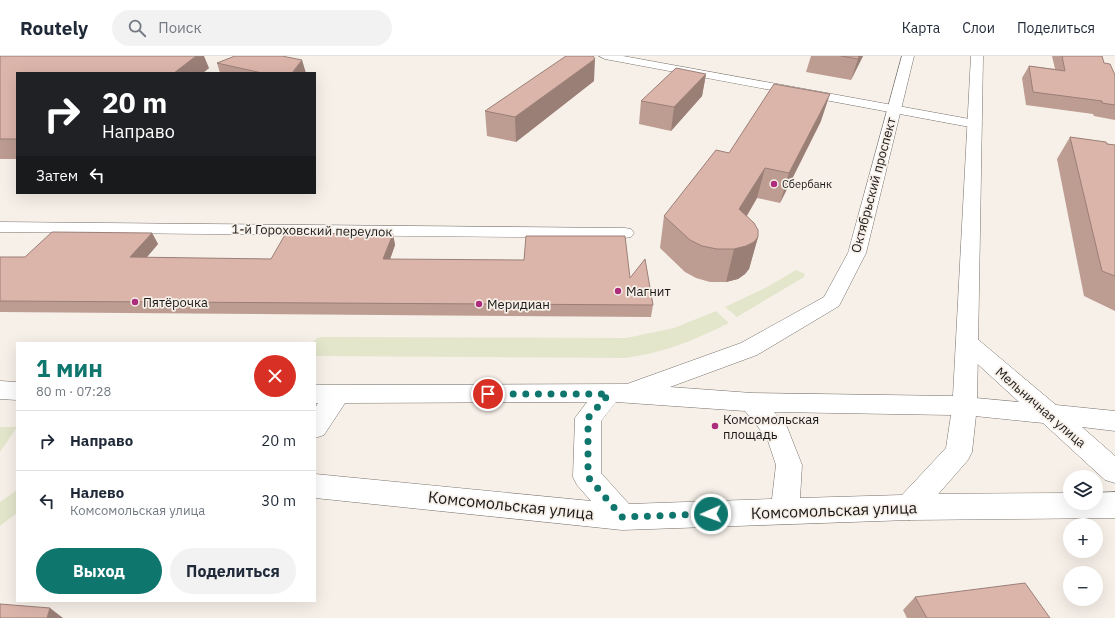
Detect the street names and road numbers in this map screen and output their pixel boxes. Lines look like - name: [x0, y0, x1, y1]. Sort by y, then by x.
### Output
- street label: Октябрьский проспект: [847, 115, 900, 255]
- street label: 1-й Гороховский переулок: [231, 221, 393, 240]
- street label: Мельничная улица: [992, 363, 1090, 451]
- street label: Комсомольская улица: [427, 486, 595, 524]
- street label: Комсомольская улица: [750, 497, 918, 523]

